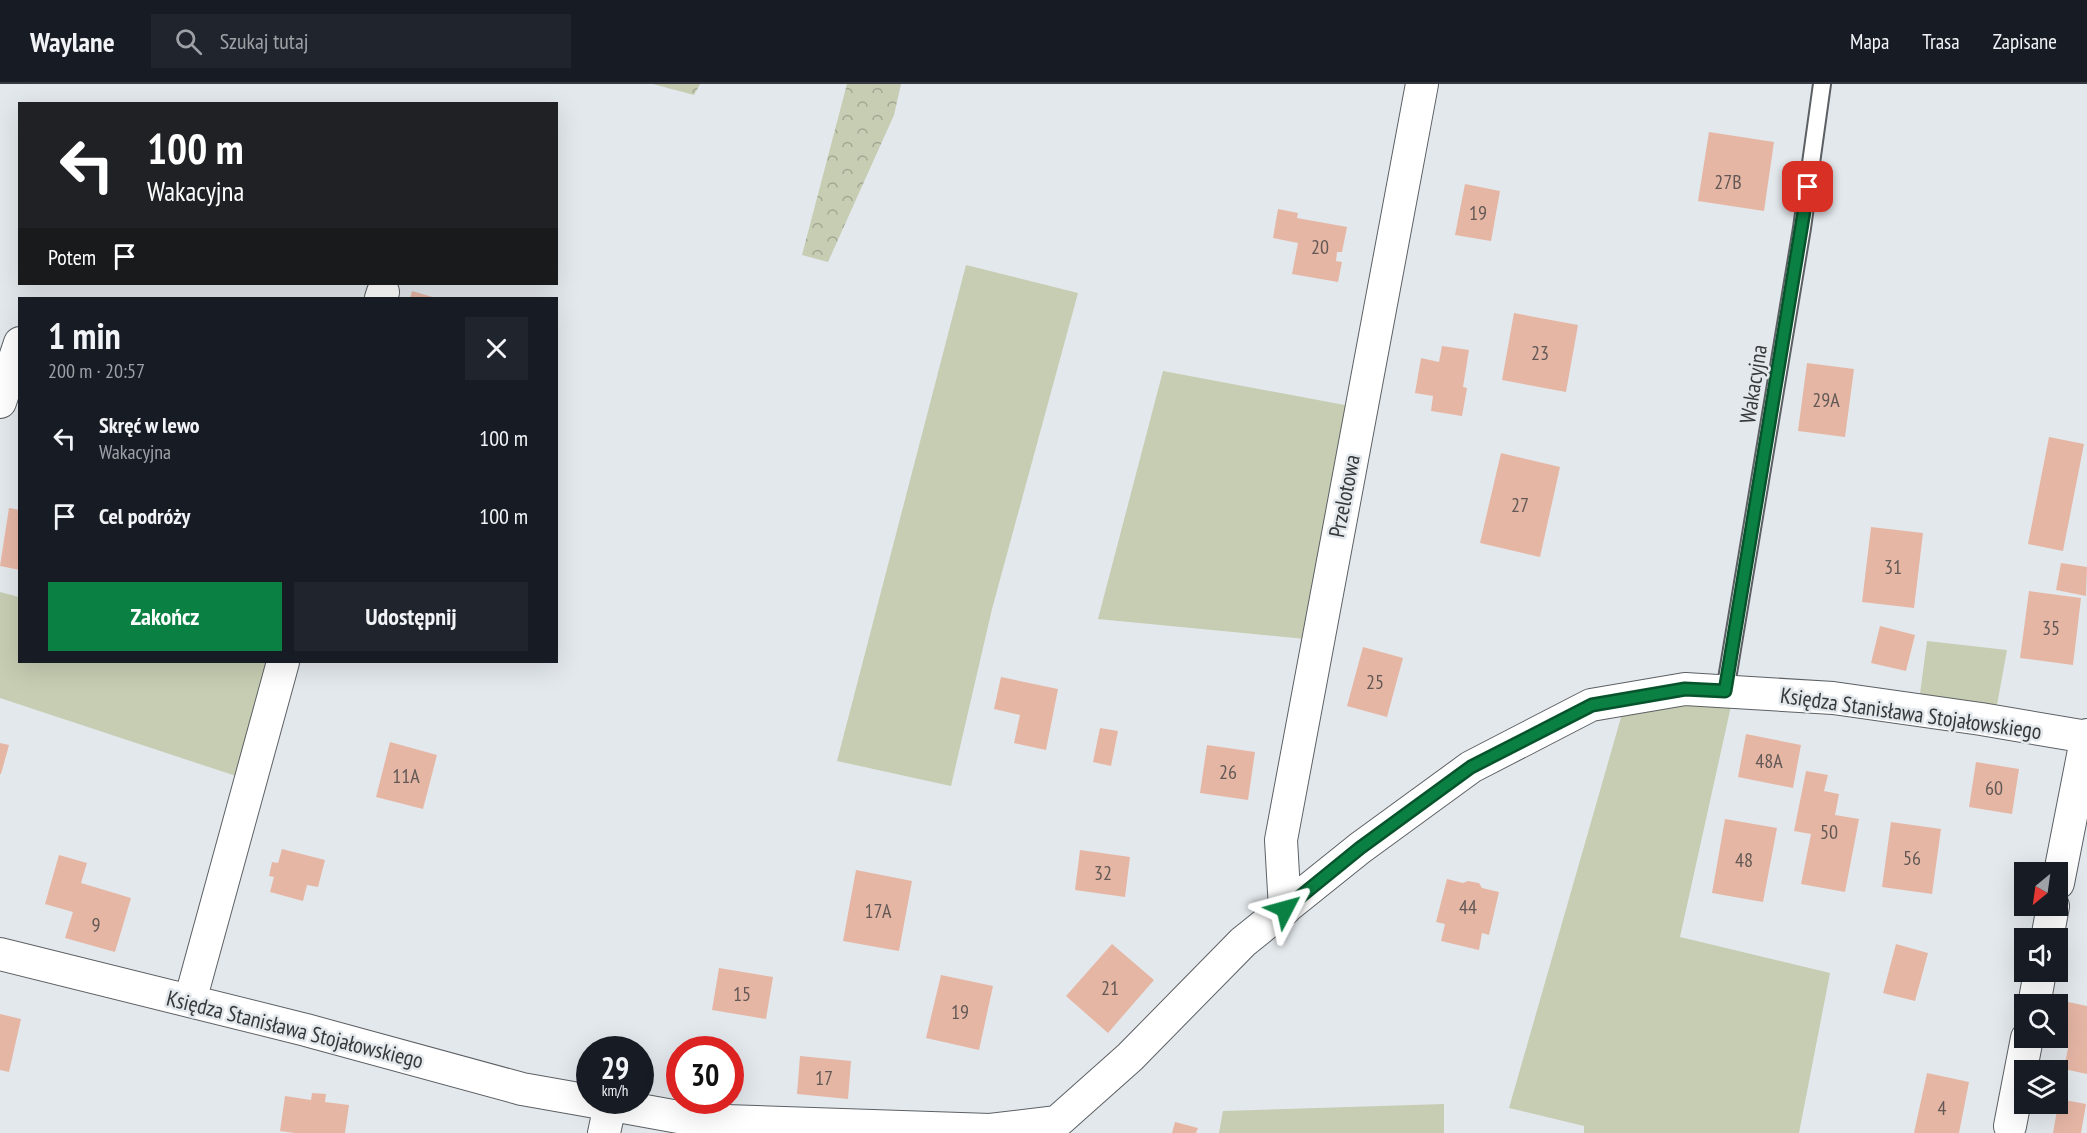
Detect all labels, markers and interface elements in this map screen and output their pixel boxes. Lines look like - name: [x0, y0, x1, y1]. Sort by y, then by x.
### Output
- search box: [151, 14, 571, 68]
- text: Waylane: [30, 23, 115, 60]
- icon: search: [172, 25, 205, 58]
- text: Szukaj tutaj: [220, 27, 308, 55]
- text: Mapa: [1850, 28, 1889, 55]
- text: Trasa: [1922, 28, 1960, 55]
- text: Zapisane: [1993, 28, 2057, 55]
- text: 100 m: [147, 121, 244, 176]
- icon: left: [48, 126, 126, 204]
- pin: [1782, 161, 1833, 212]
- house number: 27B: [1714, 169, 1742, 195]
- icon: arrive: [1791, 170, 1824, 203]
- text: Wakacyjna: [147, 174, 244, 208]
- house number: 19: [1469, 200, 1487, 226]
- house number: 20: [1311, 234, 1329, 260]
- icon: arrive: [108, 240, 141, 273]
- text: Potem: [48, 243, 96, 271]
- text: 1 min: [48, 312, 121, 359]
- button: close: [465, 317, 528, 380]
- house number: 23: [1531, 340, 1549, 366]
- street label: Wakacyjna: [1733, 343, 1773, 425]
- text: 200 m · 20:57: [48, 358, 145, 384]
- house number: 29A: [1812, 387, 1840, 413]
- text: Skręć w lewo: [99, 411, 200, 439]
- icon: left: [48, 422, 81, 455]
- text: 100 m: [479, 424, 528, 452]
- text: Wakacyjna: [99, 439, 171, 465]
- street label: Przelotowa: [1322, 452, 1366, 540]
- house number: 27: [1511, 492, 1529, 518]
- icon: arrive: [48, 500, 81, 533]
- text: Cel podróży: [99, 502, 190, 530]
- text: 100 m: [479, 502, 528, 530]
- house number: 31: [1884, 554, 1902, 580]
- button: Zakończ: [48, 582, 282, 651]
- button: Udostępnij: [294, 582, 528, 651]
- house number: 35: [2042, 615, 2060, 641]
- house number: 25: [1366, 669, 1384, 695]
- street label: Księdza Stanisława Stojałowskiego: [1779, 681, 2043, 745]
- house number: 48A: [1755, 748, 1783, 774]
- house number: 26: [1219, 759, 1237, 785]
- house number: 11A: [392, 763, 420, 789]
- house number: 60: [1985, 775, 2003, 801]
- house number: 50: [1820, 819, 1838, 845]
- house number: 56: [1903, 845, 1921, 871]
- house number: 48: [1735, 847, 1753, 873]
- house number: 32: [1094, 860, 1112, 886]
- north arrow: [2014, 862, 2068, 916]
- map controls: [2014, 862, 2068, 1114]
- position arrow: [1253, 877, 1317, 941]
- house number: 44: [1459, 894, 1477, 920]
- house number: 17A: [864, 898, 892, 924]
- house number: 9: [92, 912, 101, 938]
- button: sound: [2014, 928, 2068, 982]
- house number: 21: [1101, 975, 1119, 1001]
- house number: 15: [733, 981, 751, 1007]
- street label: Księdza Stanisława Stojałowskiego: [164, 984, 426, 1074]
- button: search: [2014, 994, 2068, 1048]
- house number: 19: [951, 999, 969, 1025]
- speed limit sign: 30: [666, 1036, 744, 1114]
- text: 29: [601, 1048, 629, 1087]
- button: layers: [2014, 1060, 2068, 1114]
- house number: 17: [815, 1065, 833, 1091]
- text: km/h: [602, 1081, 628, 1100]
- house number: 4: [1938, 1095, 1947, 1121]

